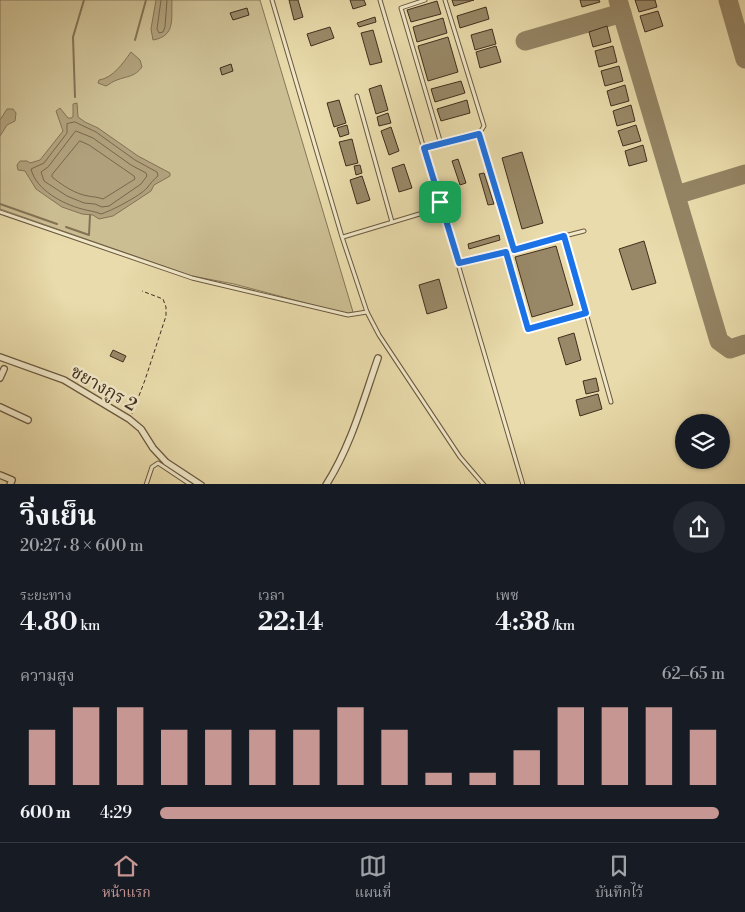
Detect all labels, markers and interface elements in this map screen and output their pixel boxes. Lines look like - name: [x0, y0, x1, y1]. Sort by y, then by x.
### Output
- pin: [419, 181, 461, 223]
- icon: arrive: [426, 188, 454, 216]
- street label: ชยางกูร 2: [66, 360, 141, 417]
- map controls: [675, 414, 730, 469]
- button: layers: [675, 414, 730, 469]
- text: วิ่งเย็น: [20, 499, 96, 534]
- button: share: [673, 501, 725, 553]
- text: 20:27 · 8 × 600 m: [20, 536, 144, 556]
- text: ระยะทาง: [20, 587, 72, 605]
- text: เวลา: [258, 587, 285, 605]
- text: เพซ: [495, 587, 519, 605]
- text: 4.80: [20, 607, 78, 638]
- text: 22:14: [258, 607, 323, 638]
- text: 4:38: [495, 607, 550, 638]
- text: km: [78, 617, 100, 635]
- text: /km: [550, 617, 575, 635]
- text: 62–65 m: [662, 664, 725, 684]
- text: ความสูง: [20, 666, 75, 686]
- text: 600 m: [20, 803, 70, 823]
- text: 4:29: [100, 803, 132, 823]
- tab: หน้าแรก: [102, 852, 151, 904]
- tab: แผนที่: [355, 852, 391, 904]
- tab: บันทึกไว้: [595, 852, 643, 904]

